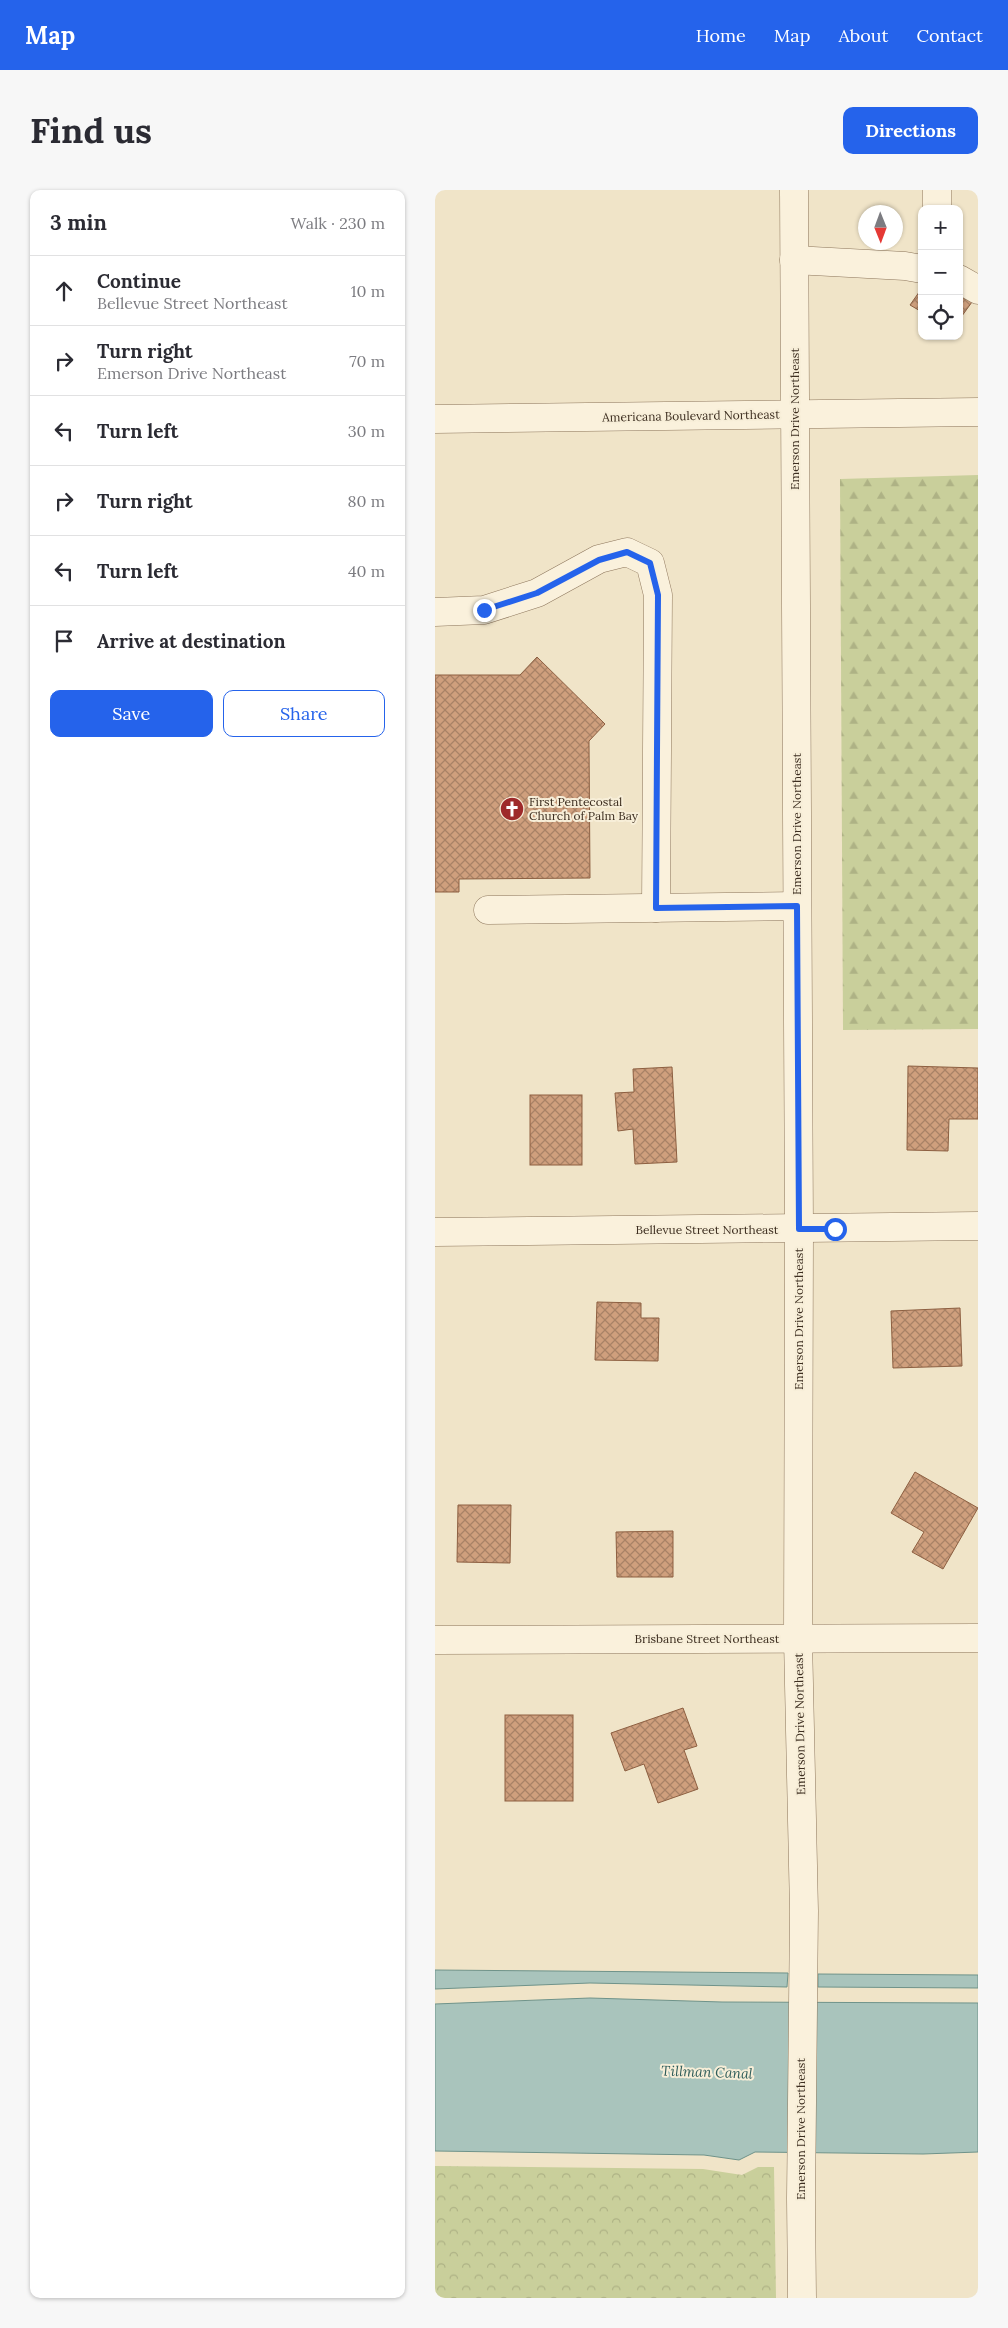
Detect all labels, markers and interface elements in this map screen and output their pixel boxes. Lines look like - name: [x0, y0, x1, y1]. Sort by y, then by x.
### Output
- text: Map: [25, 20, 75, 51]
- text: Home: [696, 24, 746, 47]
- text: Map: [774, 24, 810, 47]
- text: About: [838, 24, 888, 47]
- text: Contact: [916, 24, 983, 47]
- button: Directions: [843, 107, 978, 154]
- text: Find us: [30, 108, 152, 153]
- north arrow: [858, 205, 903, 250]
- map controls: [918, 205, 963, 340]
- button: +: [918, 205, 963, 250]
- text: 3 min: [50, 209, 107, 236]
- text: Walk · 230 m: [290, 213, 385, 233]
- button: −: [918, 250, 963, 295]
- text: Continue: [97, 269, 181, 293]
- icon: ahead: [50, 277, 78, 305]
- text: 10 m: [351, 281, 385, 301]
- text: Bellevue Street Northeast: [97, 293, 288, 313]
- button: locate: [918, 295, 963, 340]
- text: Turn right: [97, 339, 193, 363]
- icon: right: [50, 347, 78, 375]
- street label: Emerson Drive Northeast: [787, 348, 802, 490]
- text: 70 m: [349, 351, 385, 371]
- text: Emerson Drive Northeast: [97, 363, 286, 383]
- street label: Americana Boulevard Northeast: [601, 406, 780, 425]
- icon: left: [50, 417, 78, 445]
- text: Turn left: [97, 419, 178, 443]
- text: 30 m: [348, 421, 385, 441]
- icon: right: [50, 487, 78, 515]
- text: Turn right: [97, 489, 193, 513]
- text: 80 m: [348, 491, 385, 511]
- icon: left: [50, 557, 78, 585]
- text: Turn left: [97, 559, 178, 583]
- text: 40 m: [348, 561, 385, 581]
- route end: [473, 599, 496, 622]
- icon: arrive: [50, 627, 78, 655]
- text: Arrive at destination: [97, 629, 286, 653]
- button: Save: [50, 690, 213, 737]
- button: Share: [223, 690, 385, 737]
- street label: Emerson Drive Northeast: [789, 753, 804, 895]
- place label: First Pentecostal Church of Palm Bay: [529, 794, 639, 823]
- church icon: First Pentecostal Church of Palm Bay: [499, 796, 525, 822]
- route start: [824, 1218, 847, 1241]
- street label: Bellevue Street Northeast: [635, 1222, 779, 1237]
- street label: Emerson Drive Northeast: [791, 1248, 806, 1390]
- street label: Brisbane Street Northeast: [635, 1631, 780, 1646]
- street label: Emerson Drive Northeast: [791, 1652, 808, 1795]
- street label: Emerson Drive Northeast: [793, 2058, 808, 2200]
- water label: Tillman Canal: [661, 2061, 753, 2083]

